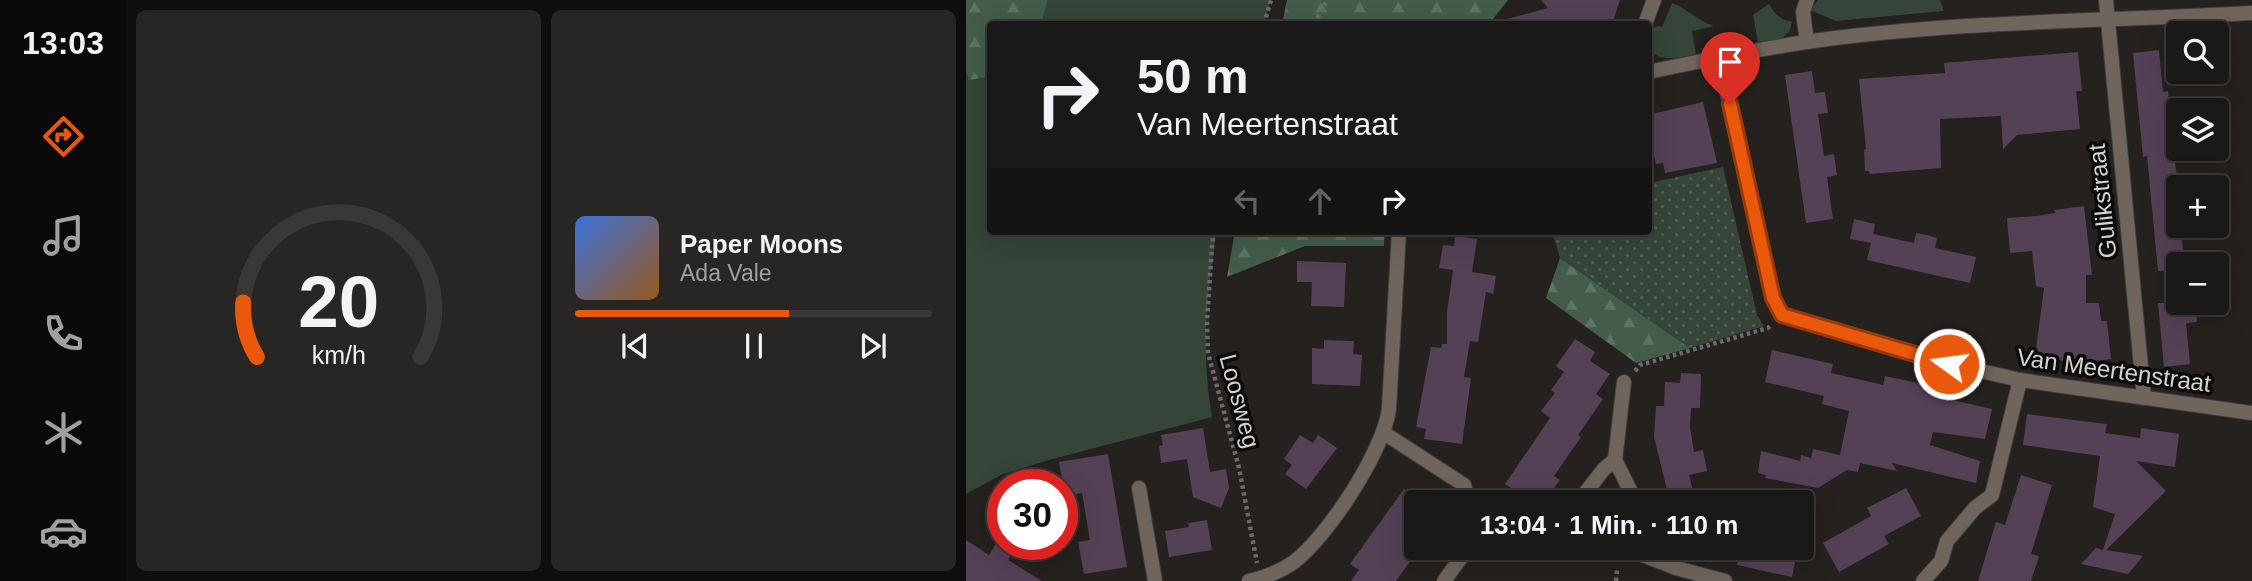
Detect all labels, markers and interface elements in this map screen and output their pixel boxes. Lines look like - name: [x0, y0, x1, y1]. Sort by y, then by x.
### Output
- map controls: [2166, 21, 2229, 315]
- button: search: [2166, 21, 2229, 84]
- text: 13:03: [22, 25, 104, 61]
- pin: [1700, 32, 1760, 104]
- icon: arrive: [1711, 43, 1749, 81]
- icon: right: [1022, 49, 1113, 140]
- text: 50 m: [1137, 49, 1249, 103]
- button: layers: [2166, 98, 2229, 161]
- text: Van Meertenstraat: [1137, 106, 1398, 142]
- icon: directions: [39, 112, 88, 161]
- street label: Gulikstraat: [2083, 142, 2121, 259]
- button: +: [2166, 175, 2229, 238]
- icon: left: [1228, 182, 1266, 220]
- icon: ahead: [1301, 182, 1339, 220]
- icon: right: [1374, 182, 1412, 220]
- icon: music: [39, 211, 88, 260]
- text: Paper Moons: [680, 229, 843, 259]
- button: −: [2166, 252, 2229, 315]
- text: Ada Vale: [680, 260, 772, 286]
- text: 20: [298, 261, 379, 342]
- icon: phone: [39, 309, 88, 358]
- icon: previous: [616, 327, 654, 365]
- icon: pause: [735, 327, 773, 365]
- icon: next: [854, 327, 892, 365]
- position arrow: [1912, 327, 1986, 401]
- text: km/h: [311, 340, 366, 368]
- street label: Van Meertenstraat: [2015, 343, 2213, 397]
- street label: Loosweg: [1215, 351, 1265, 451]
- icon: climate: [39, 408, 88, 457]
- speed limit sign: 30: [987, 469, 1078, 560]
- icon: car: [39, 507, 88, 556]
- text: 13:04 · 1 Min. · 110 m: [1480, 510, 1738, 540]

